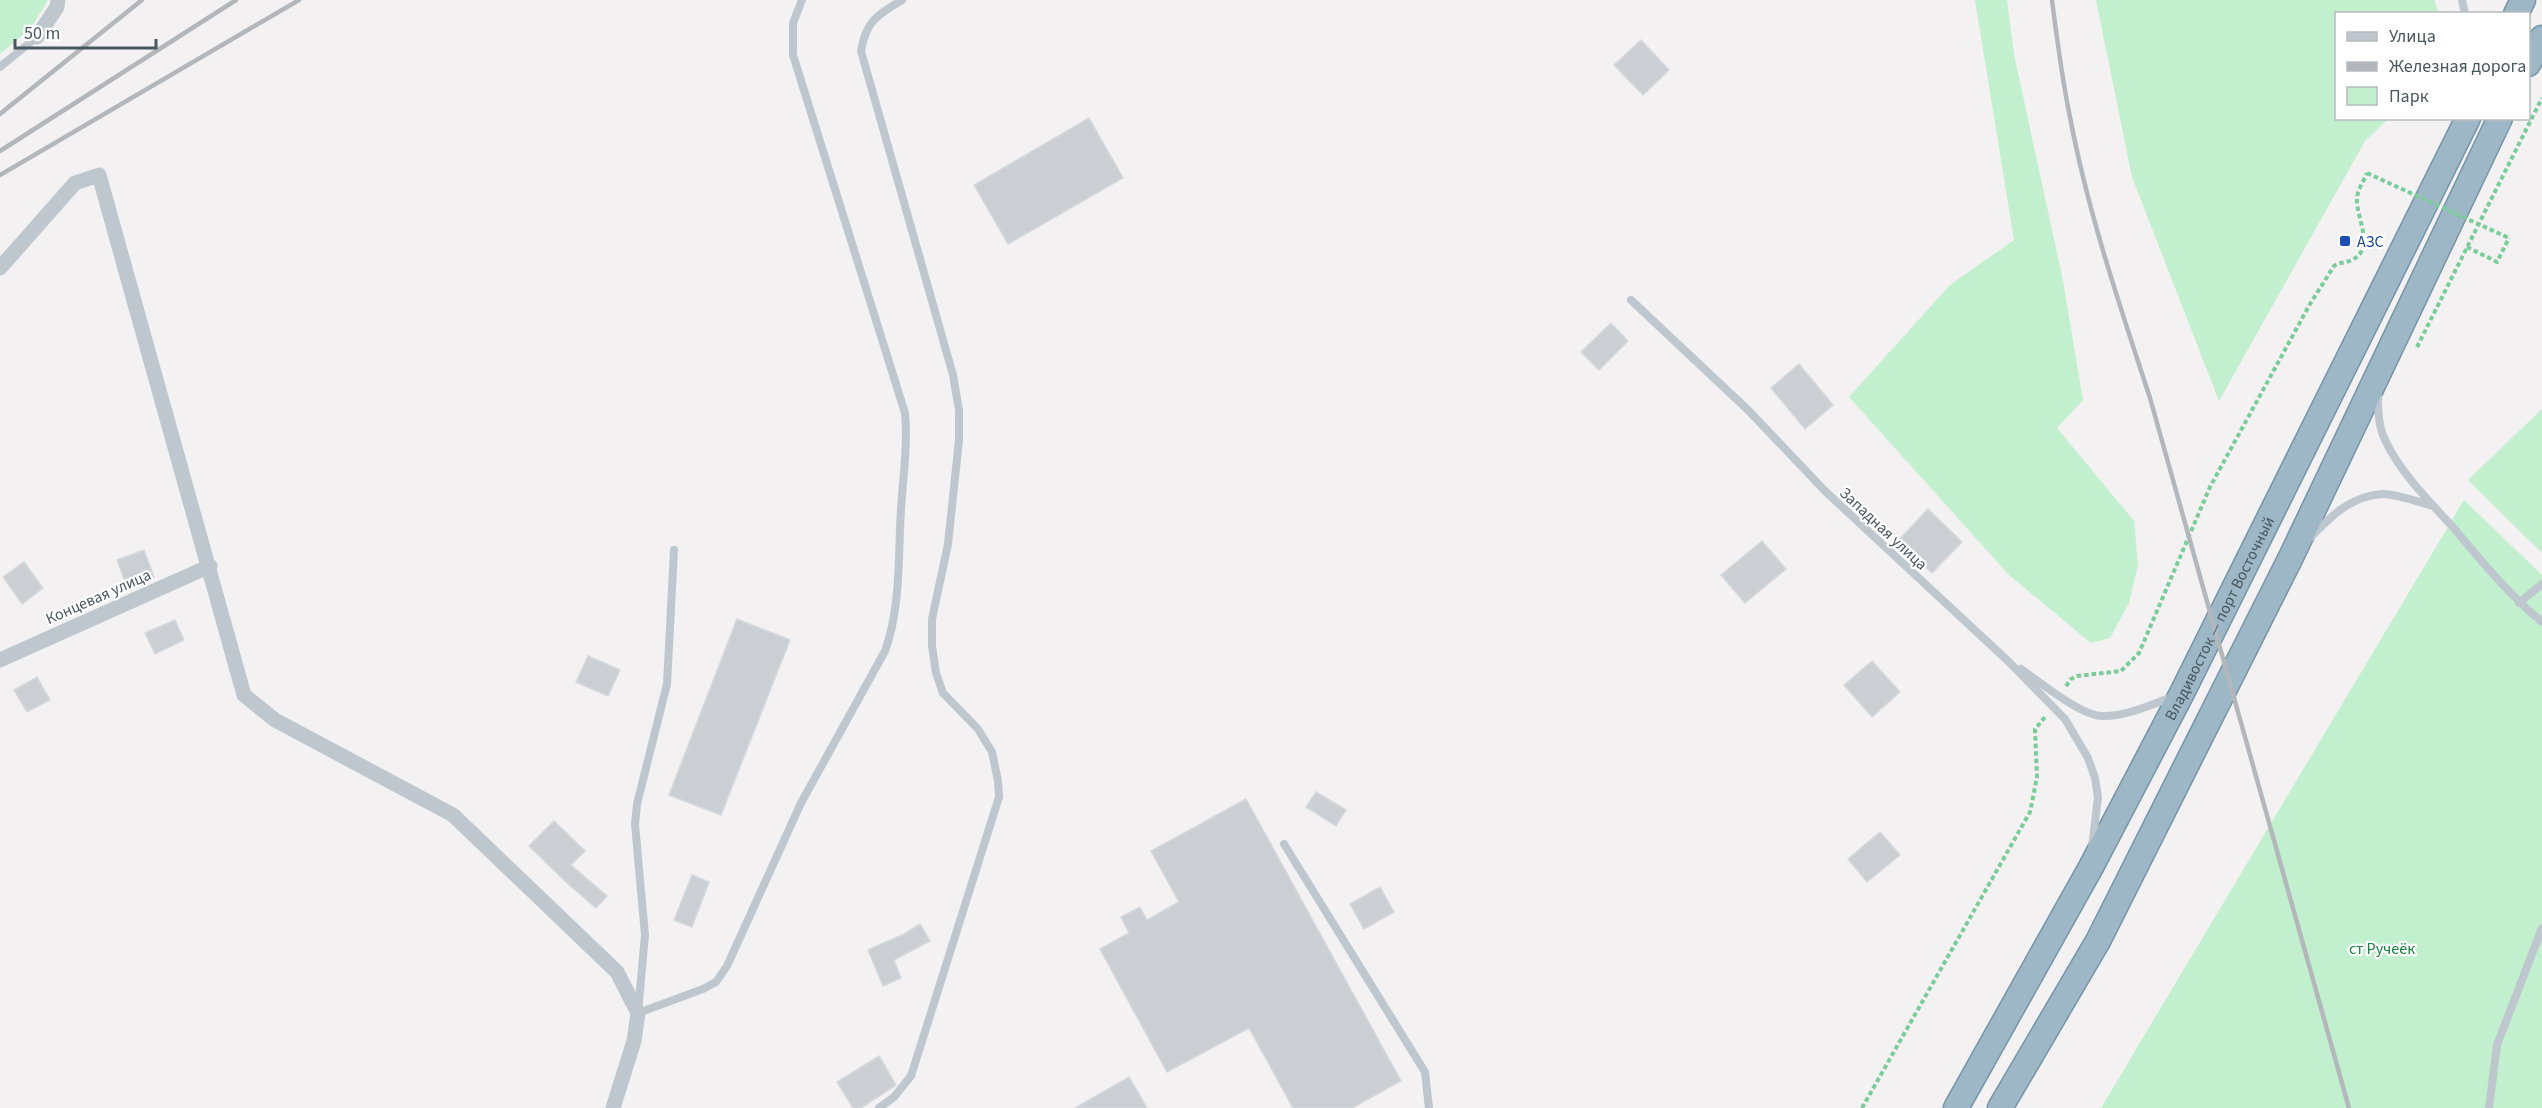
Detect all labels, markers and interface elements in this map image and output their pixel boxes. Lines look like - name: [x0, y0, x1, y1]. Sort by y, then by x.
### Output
- scale bar: [15, 12, 156, 50]
- legend: [2335, 12, 2530, 120]
- text: 50 m: [24, 21, 60, 46]
- text: Улица: [2389, 24, 2436, 49]
- text: Железная дорога: [2389, 54, 2526, 79]
- text: Парк: [2389, 84, 2429, 109]
- place label: АЗС: [2357, 231, 2384, 253]
- marker: АЗС: [2338, 234, 2352, 248]
- street label: Западная улица: [1835, 482, 1932, 575]
- street label: Владивосток — порт Восточный: [2160, 513, 2280, 725]
- street label: Концевая улица: [42, 564, 155, 630]
- park label: ст Ручеёк: [2349, 938, 2415, 960]

